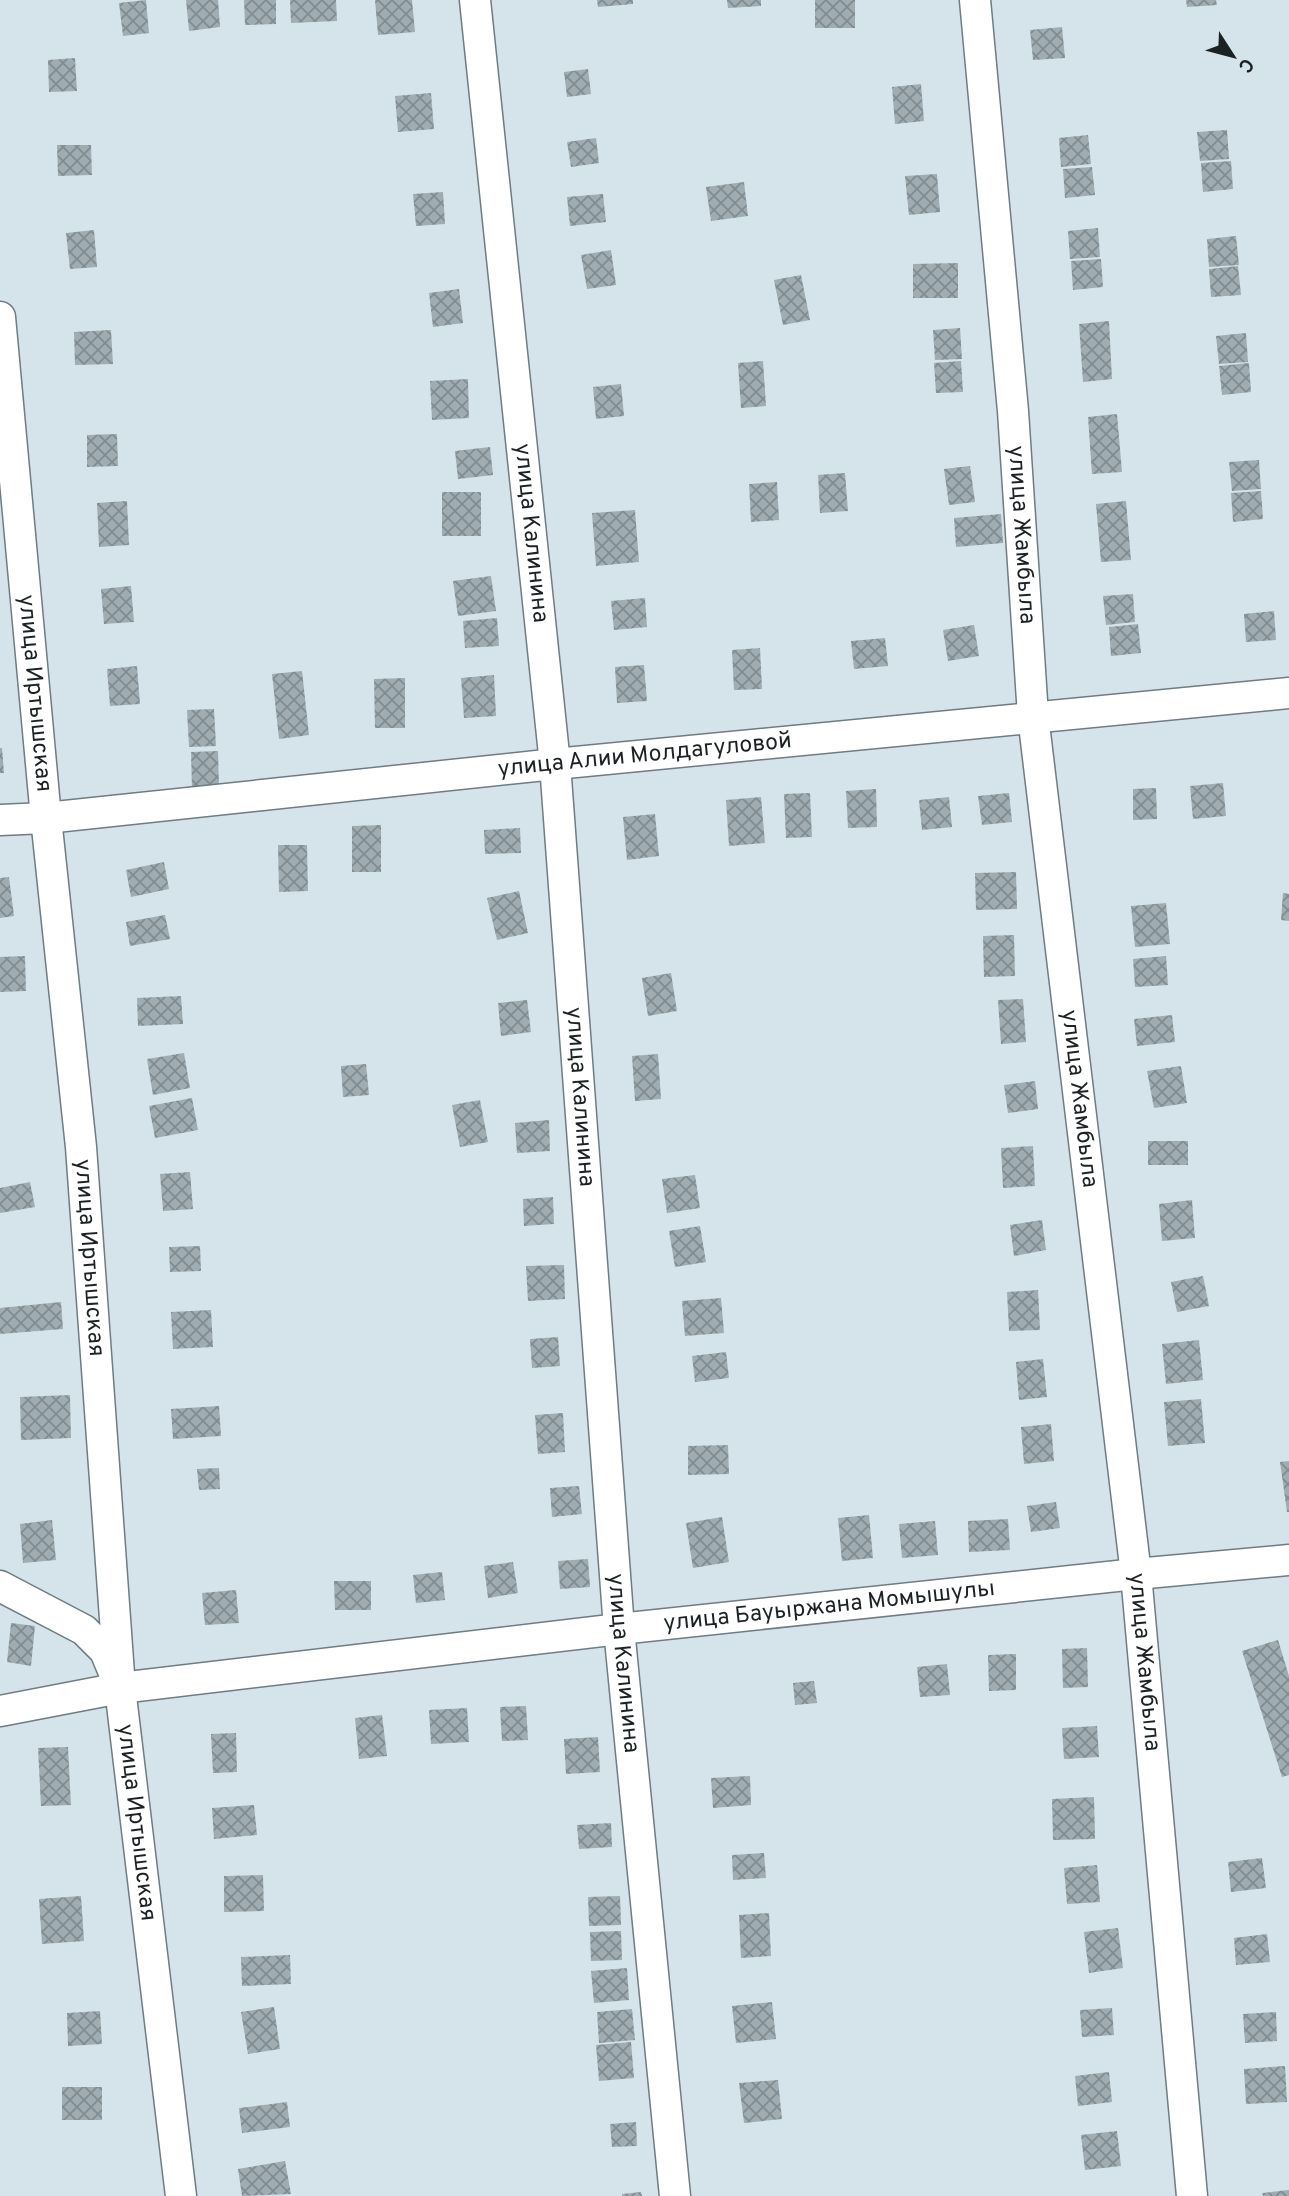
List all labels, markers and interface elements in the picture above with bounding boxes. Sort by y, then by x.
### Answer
north arrow [1198,21,1268,91]
text: С [1232,53,1258,77]
street label: улица Калинина [507,442,555,624]
street label: улица Жамбыла [1001,445,1041,625]
street label: улица Иртышская [11,593,58,793]
street label: улица Алии Молдагуловой [496,727,793,784]
street label: улица Калинина [559,1006,601,1188]
street label: улица Жамбыла [1054,1008,1104,1189]
street label: улица Иртышская [67,1158,111,1358]
street label: улица Калинина [600,1572,646,1754]
street label: улица Жамбыла [1121,1572,1166,1752]
street label: улица Бауыржана Момышулы [662,1575,996,1639]
street label: улица Иртышская [110,1723,162,1923]

